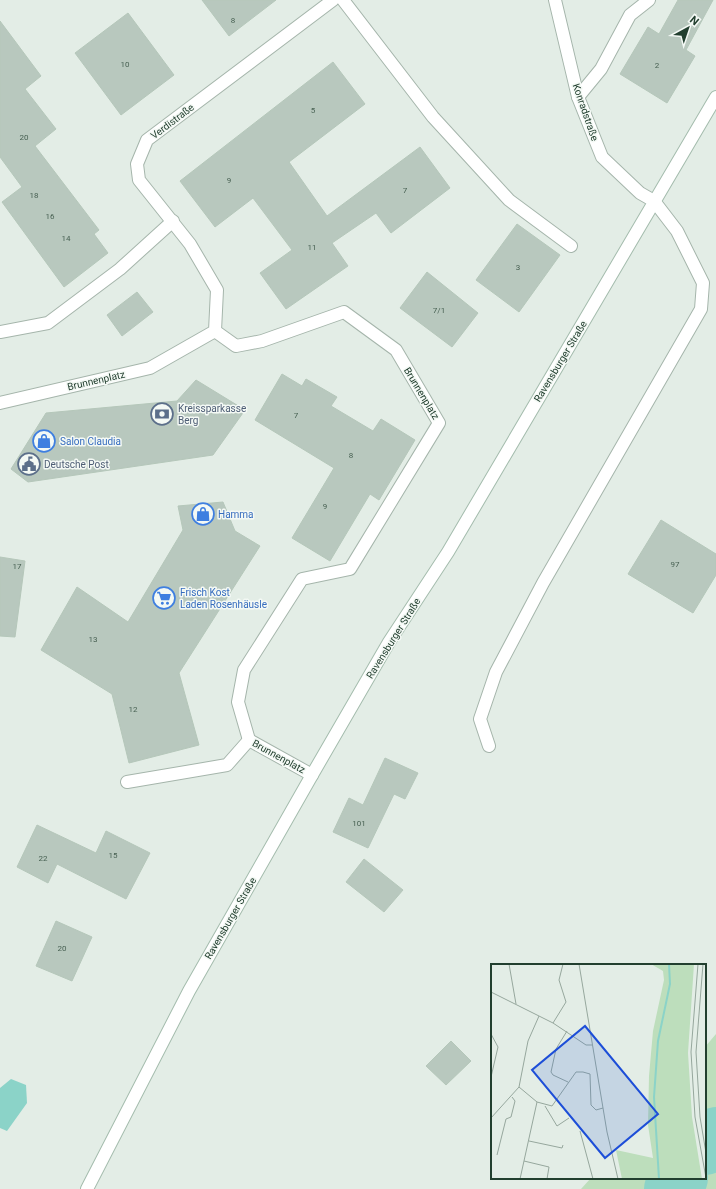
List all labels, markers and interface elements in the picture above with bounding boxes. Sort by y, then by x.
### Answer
north arrow [668,8,708,48]
text: N [687,13,701,28]
house number: 8 [231,16,236,25]
house number: 10 [121,60,130,69]
house number: 2 [655,61,660,70]
street label: Konradstraße [571,82,600,142]
street label: Verdistraße [149,102,196,141]
house number: 5 [311,106,316,115]
house number: 20 [20,133,29,142]
house number: 9 [227,176,231,185]
house number: 7 [403,186,408,195]
house number: 18 [30,191,39,200]
house number: 16 [46,212,55,221]
house number: 14 [62,234,71,243]
house number: 11 [308,243,317,252]
house number: 3 [516,263,520,272]
house number: 7/1 [433,306,445,315]
street label: Ravensburger Straße [532,319,589,404]
street label: Brunnenplatz [402,365,441,421]
street label: Brunnenplatz [66,369,126,392]
bank icon: Kreissparkasse Berg [149,401,175,427]
place label: Kreissparkasse Berg [178,403,246,426]
house number: 7 [294,411,299,420]
shop icon: Salon Claudia [31,428,57,454]
place label: Salon Claudia [60,436,121,447]
public building icon: Deutsche Post [16,451,42,477]
house number: 8 [349,451,354,460]
place label: Deutsche Post [44,459,109,470]
shop icon: Hamma [190,501,216,527]
house number: 9 [323,502,327,511]
place label: Hamma [218,509,254,520]
house number: 97 [671,560,680,569]
house number: 17 [13,562,22,571]
supermarket icon: Frisch Kost Laden Rosenhäusle [151,585,177,611]
place label: Frisch Kost Laden Rosenhäusle [180,587,267,610]
street label: Ravensburger Straße [364,596,423,680]
house number: 13 [89,635,98,644]
house number: 12 [129,705,138,714]
street label: Brunnenplatz [250,737,307,775]
house number: 101 [352,819,366,828]
house number: 15 [109,851,118,860]
house number: 22 [39,854,48,863]
street label: Ravensburger Straße [203,875,258,961]
house number: 20 [58,944,67,953]
inset map [491,964,706,1179]

